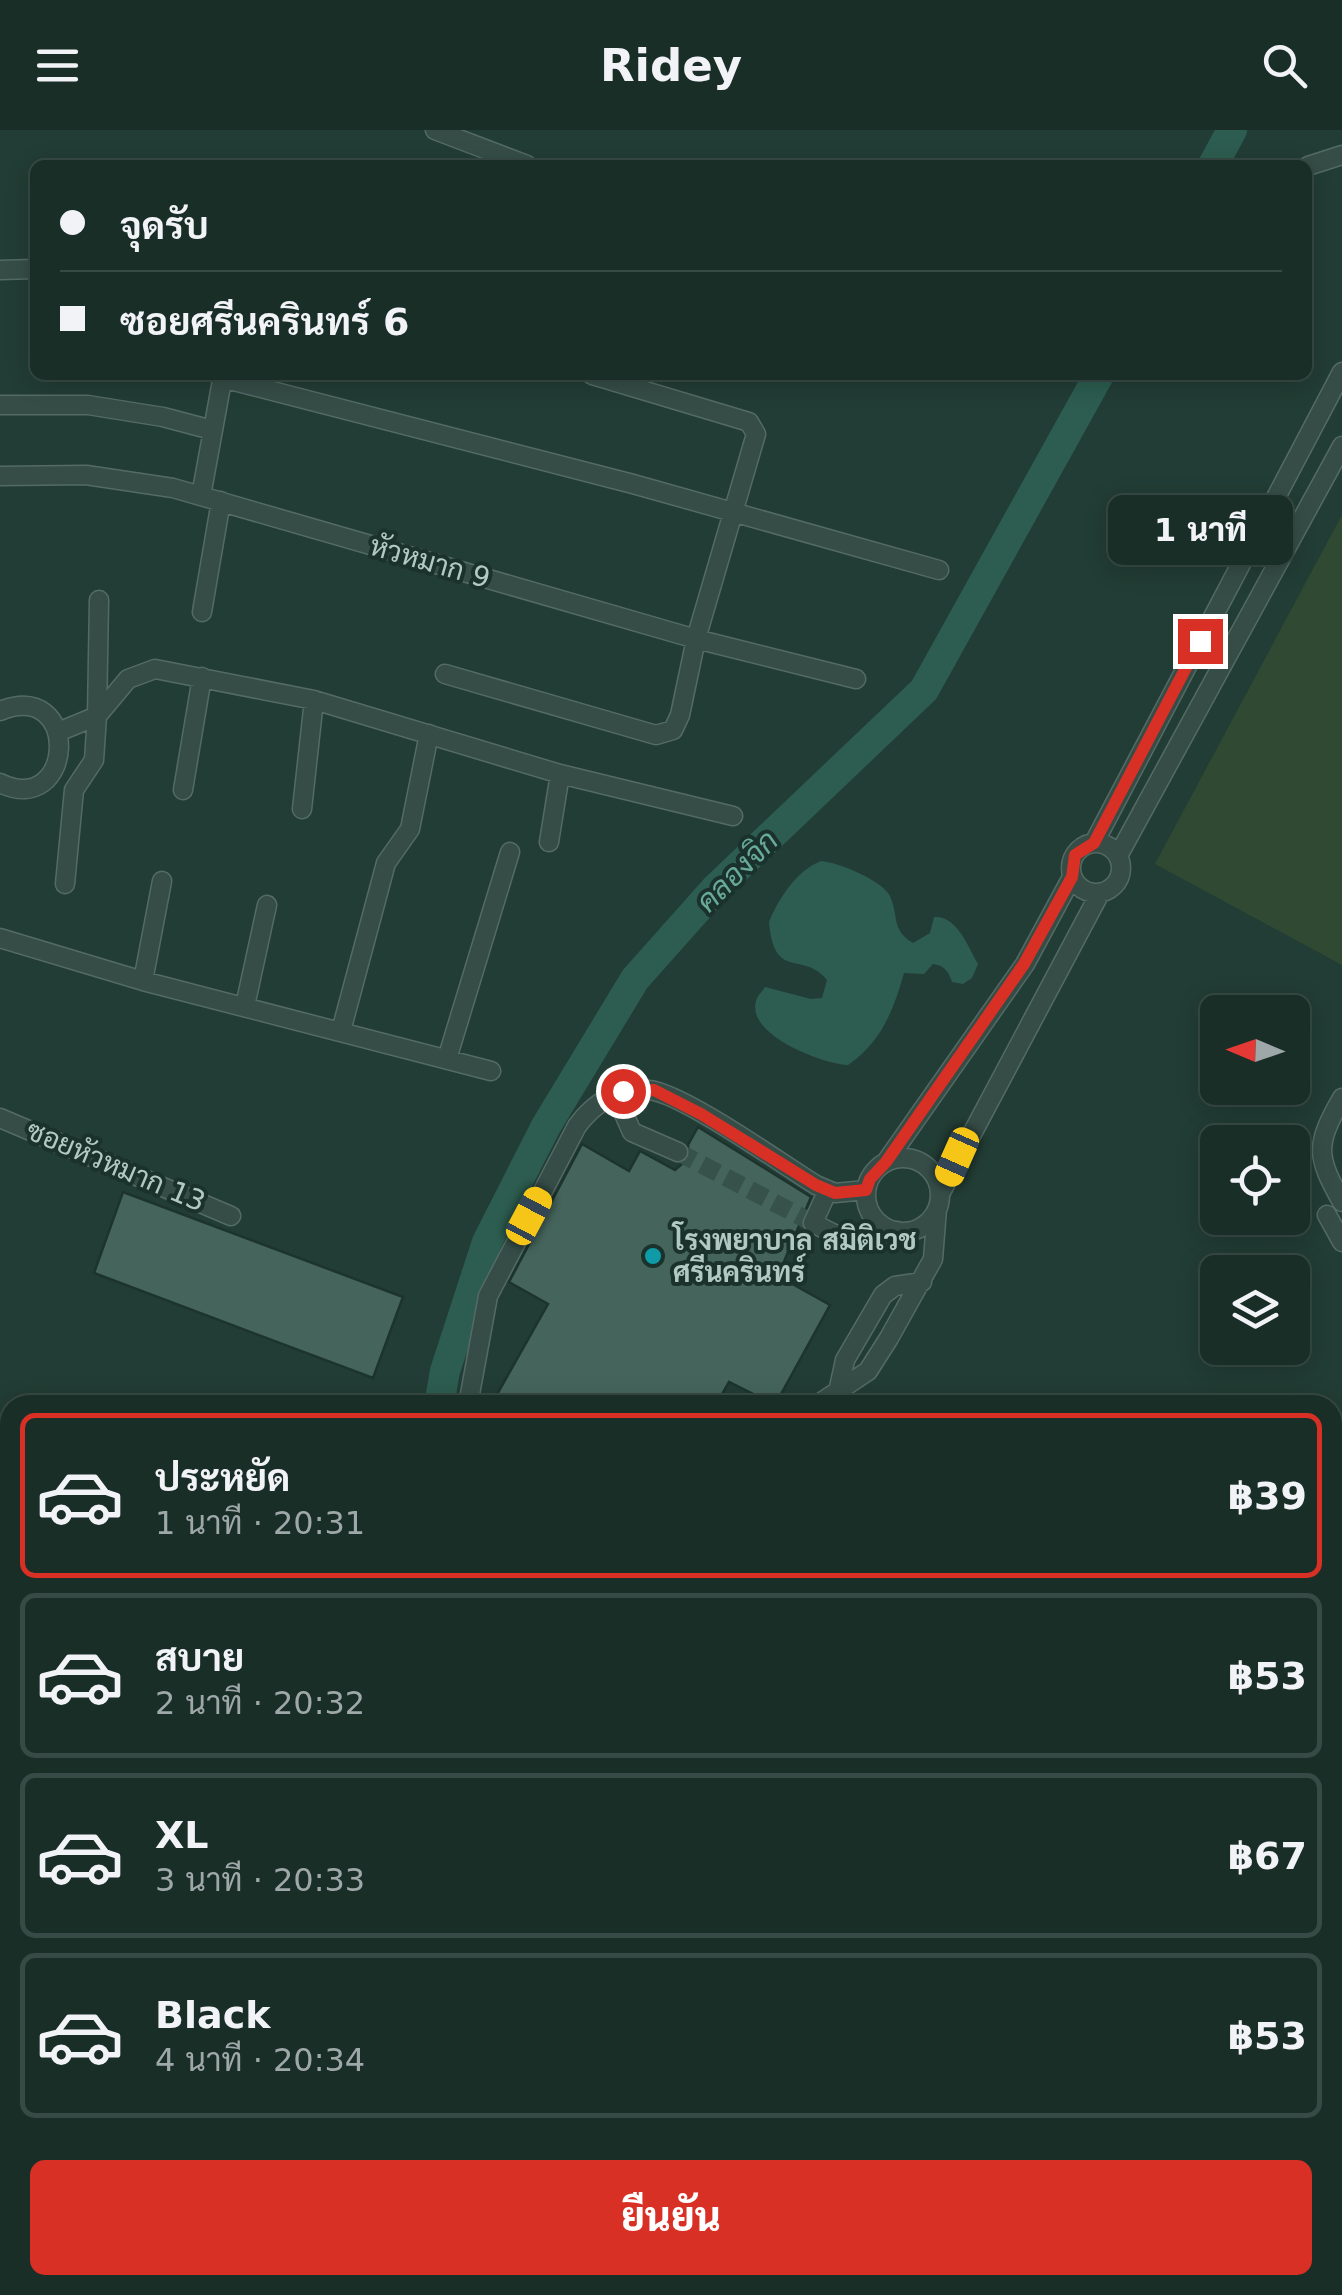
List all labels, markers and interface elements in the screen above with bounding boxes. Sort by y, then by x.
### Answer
icon: menu [30,38,85,93]
icon: search [1257,38,1312,93]
text: Ridey [600,39,742,92]
text: จุดรับ [120,204,209,248]
text: ซอยศรีนครินทร์ 6 [120,300,410,344]
callout: 1 นาที [1108,496,1292,566]
text: 1 นาที [1154,511,1247,549]
street label: หัวหมาก 9 [366,527,494,595]
route end [1178,619,1223,664]
water label: คลองจิก [689,823,785,919]
north arrow [1200,995,1310,1105]
map controls [1200,995,1310,1365]
route start [601,1069,646,1114]
street label: ซอยหัวหมาก 13 [22,1112,211,1219]
car [931,1123,983,1191]
button: locate [1200,1125,1310,1235]
car [502,1182,556,1250]
place label: โรงพยาบาล สมิติเวช ศรีนครินทร์ [671,1221,917,1289]
marker: โรงพยาบาล สมิติเวช ศรีนครินทร์ [642,1245,664,1267]
button: layers [1200,1255,1310,1365]
icon: car [35,1451,125,1541]
text: ประหยัด [155,1456,290,1500]
text: ฿39 [1228,1474,1307,1518]
text: 1 นาที · 20:31 [155,1504,365,1542]
icon: car [35,1631,125,1721]
text: สบาย [155,1636,244,1680]
text: ฿53 [1228,1654,1307,1698]
text: 2 นาที · 20:32 [155,1684,365,1722]
icon: car [35,1811,125,1901]
text: XL [155,1813,209,1857]
text: ฿67 [1228,1834,1307,1878]
text: 3 นาที · 20:33 [155,1861,365,1899]
icon: car [35,1991,125,2081]
text: Black [155,1993,270,2037]
text: ฿53 [1228,2014,1307,2058]
text: 4 นาที · 20:34 [155,2041,365,2079]
button: ยืนยัน [30,2160,1312,2275]

